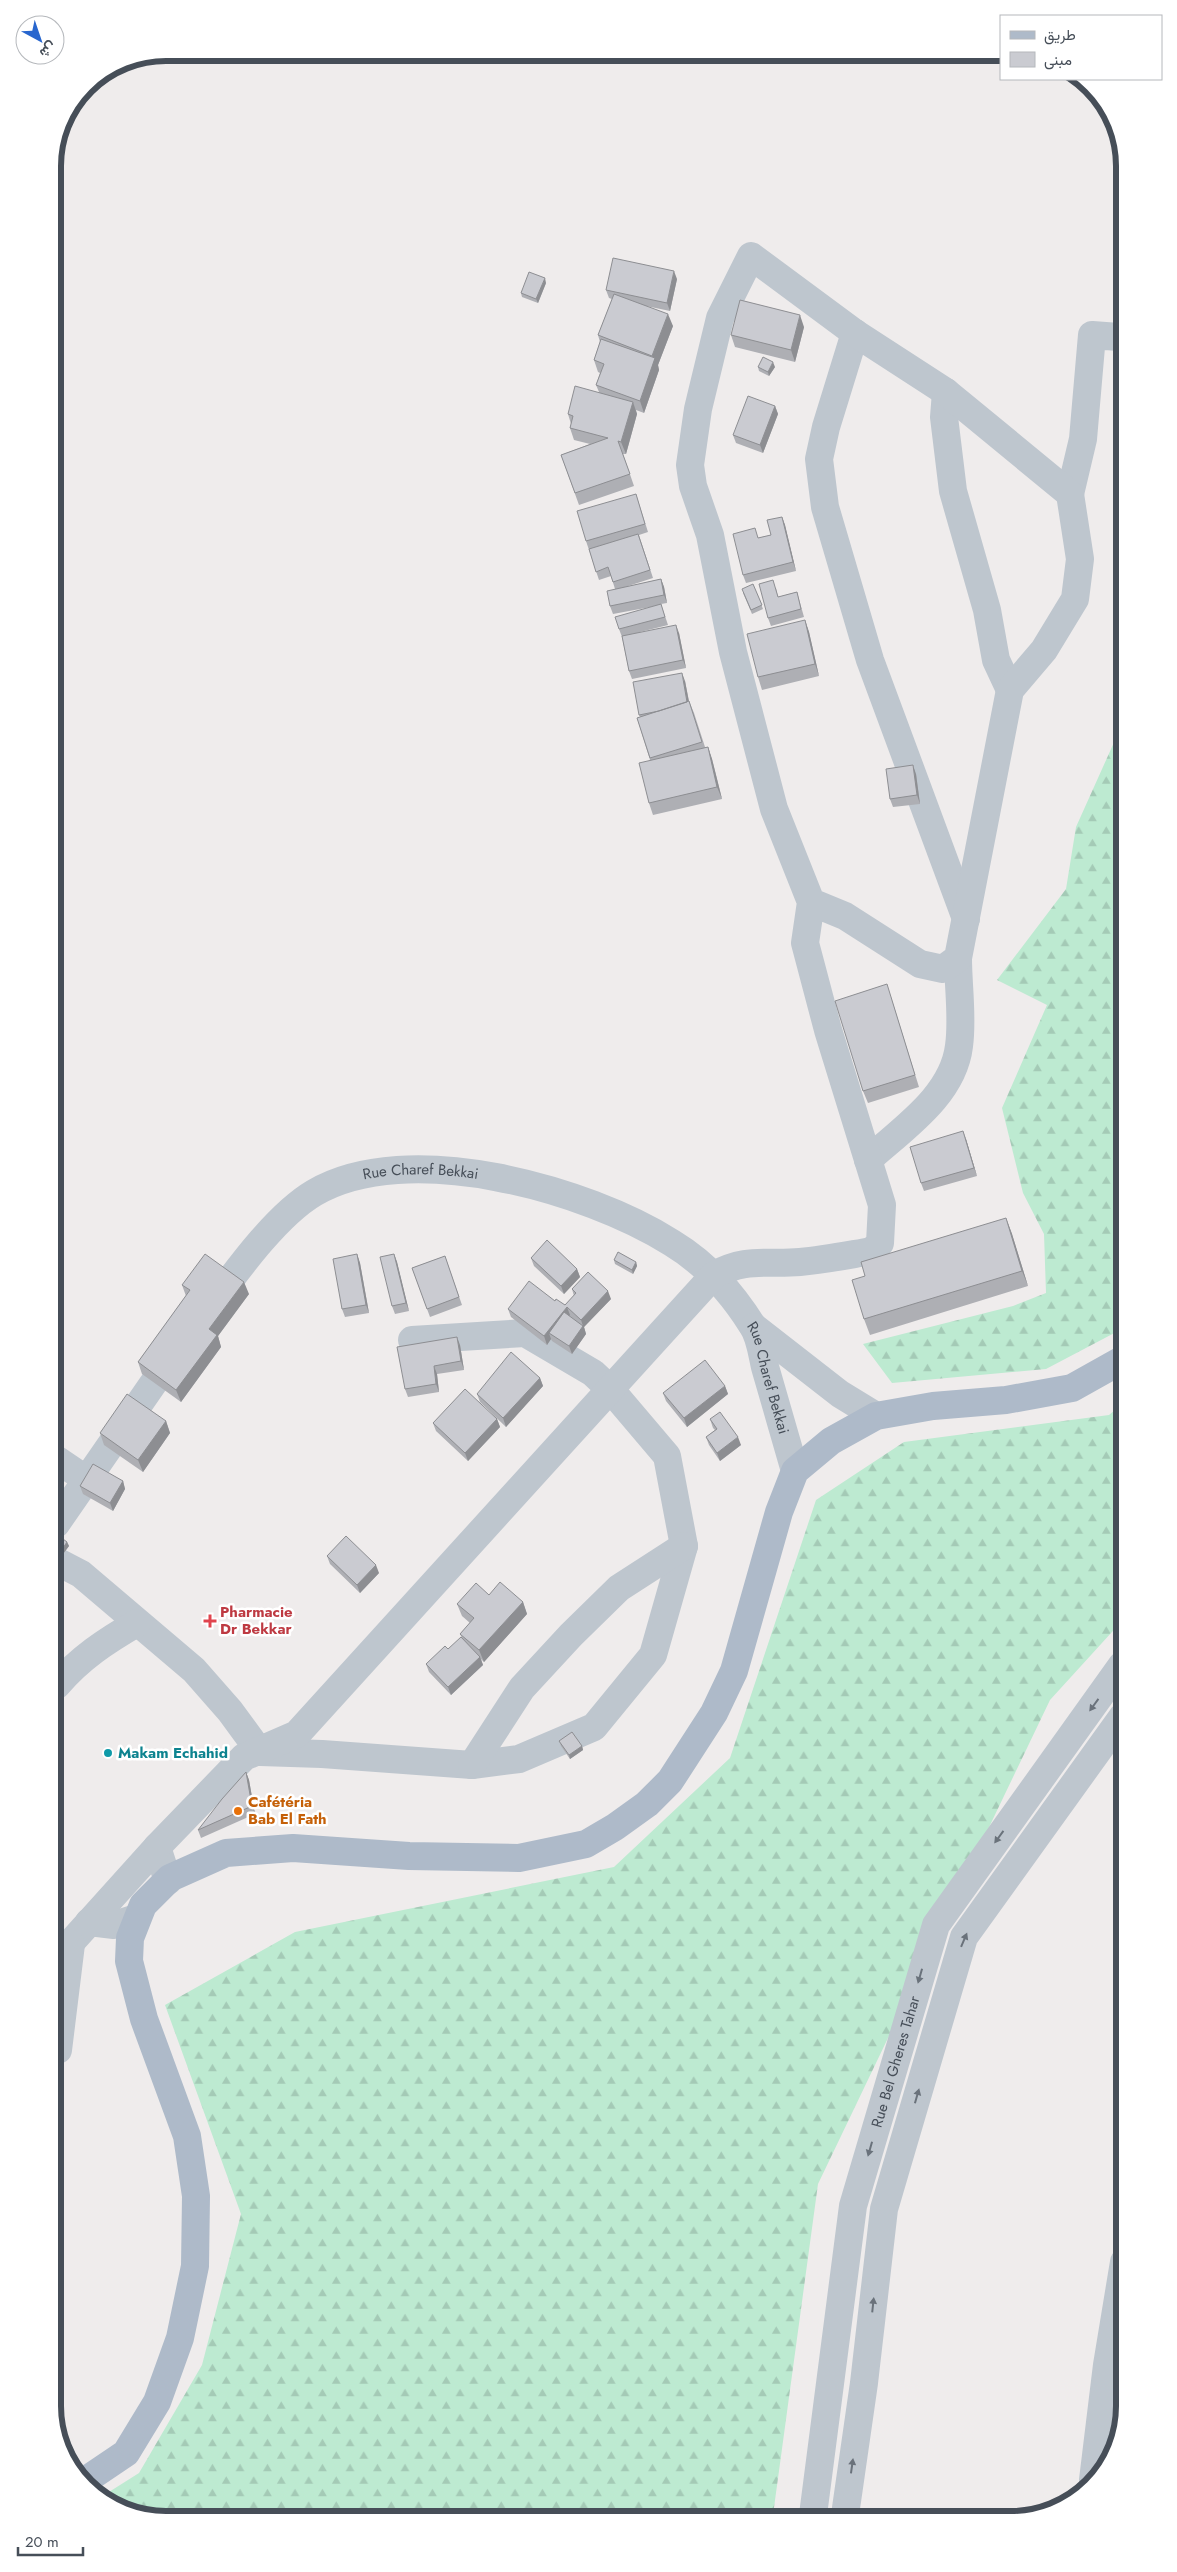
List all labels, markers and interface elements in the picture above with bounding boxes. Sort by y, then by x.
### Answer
north arrow [15,15,65,65]
legend [1000,15,1162,80]
text: طريق [1044,24,1076,46]
text: ش [35,37,61,63]
text: مبنى [1044,49,1072,71]
street label: Rue Charef Bekkai [361,1158,480,1185]
street label: Rue Charef Bekkai [742,1317,795,1437]
place label: Pharmacie Dr Bekkar [220,1601,293,1640]
marker: Pharmacie Dr Bekkar [204,1615,216,1627]
one-way arrow [1089,1698,1099,1712]
place label: Makam Echahid [118,1742,228,1764]
marker: Makam Echahid [102,1747,114,1759]
place label: Cafétéria Bab El Fath [248,1791,327,1830]
marker: Cafétéria Bab El Fath [232,1805,244,1817]
one-way arrow [994,1830,1004,1844]
one-way arrow [960,1932,968,1947]
one-way arrow [916,1969,924,1984]
street label: Rue Bel Gheres Tahar [866,1993,926,2130]
one-way arrow [914,2088,922,2103]
one-way arrow [865,2142,873,2157]
one-way arrow [869,2297,877,2313]
one-way arrow [848,2458,856,2474]
scale bar [18,2524,82,2556]
text: 20 m [25,2531,59,2553]

